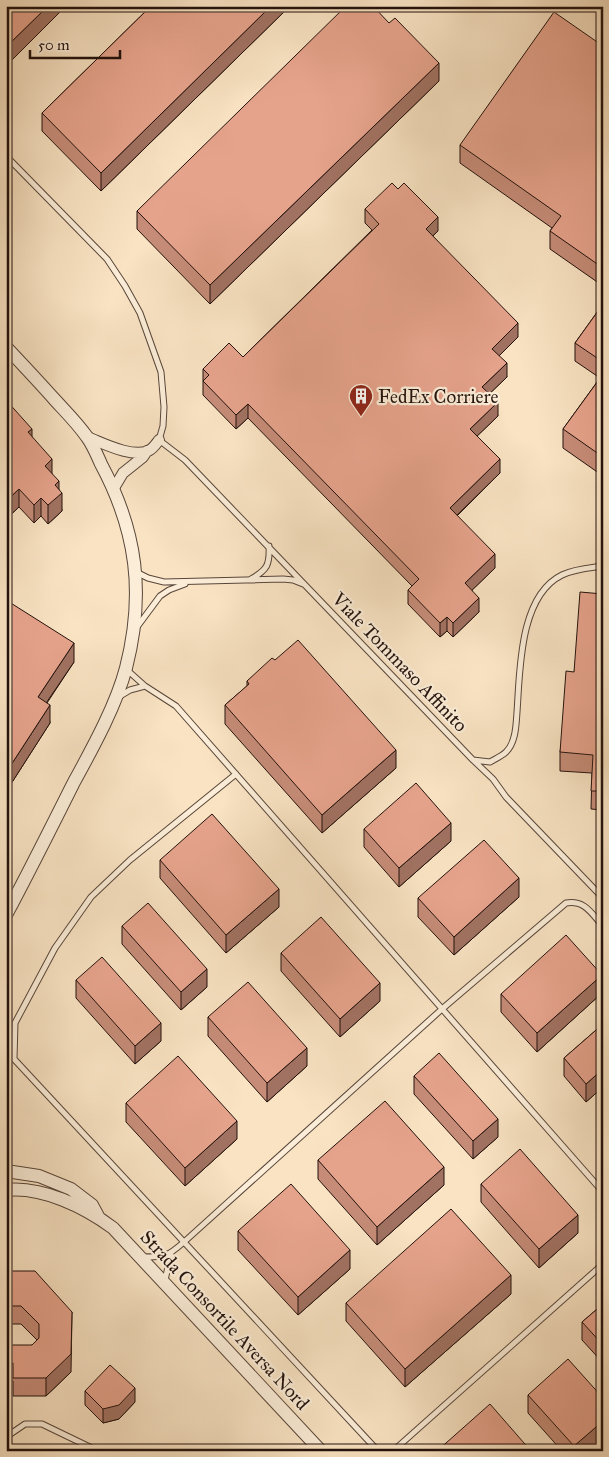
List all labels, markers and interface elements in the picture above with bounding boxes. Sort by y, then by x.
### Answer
scale bar [30,28,120,60]
text: 50 m [38,36,70,54]
building icon: FedEx Corriere [348,383,374,417]
place label: FedEx Corriere [378,385,498,408]
street label: Viale Tommaso Affinito [327,587,473,737]
street label: Strada Consortile Aversa Nord [136,1225,315,1415]

